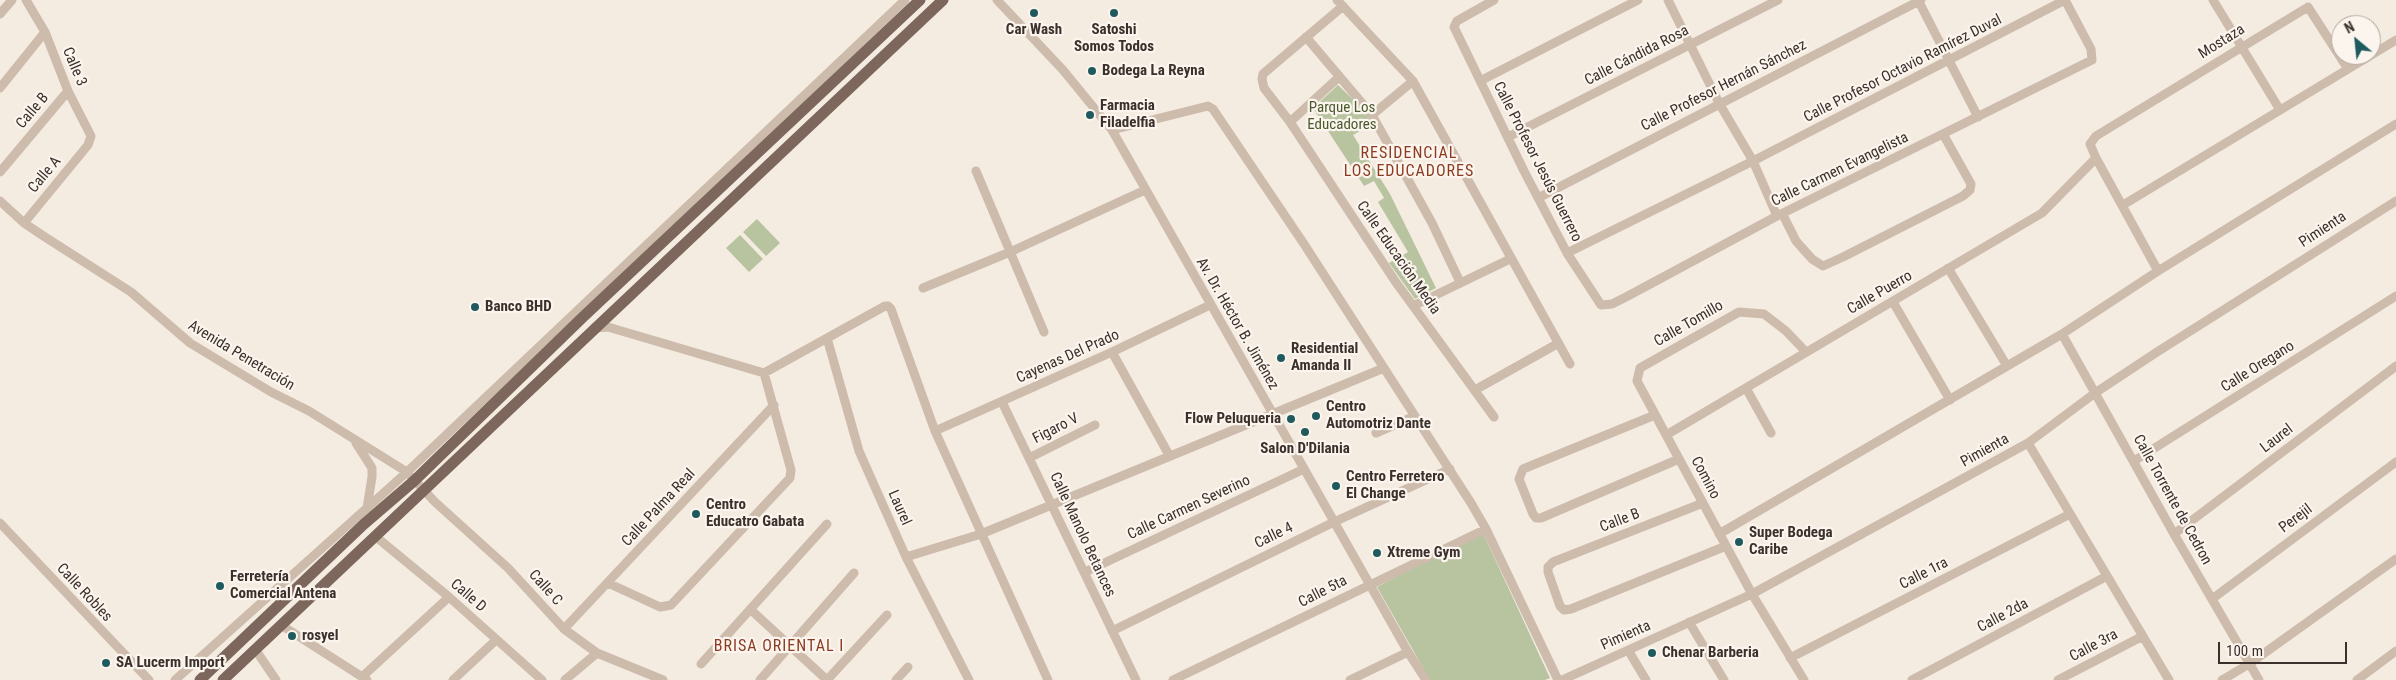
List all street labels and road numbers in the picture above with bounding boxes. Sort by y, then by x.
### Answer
street label: Calle Profesor Octavio Ramírez Duval [1801,11,2005,127]
street label: Mostaza [2196,21,2248,63]
street label: Calle Cándida Rosa [1582,22,1692,90]
street label: Calle Profesor Hernán Sánchez [1638,36,1810,136]
street label: Calle 3 [58,45,90,89]
street label: Calle Profesor Jesús Guerrero [1489,79,1585,245]
street label: Calle B [13,89,53,133]
street label: Calle Carmen Evangelista [1769,129,1911,211]
street label: Calle A [25,153,65,197]
street label: Calle Educación Media [1352,198,1444,318]
street label: Pimienta [2296,208,2350,252]
street label: Av. Dr. Héctor B. Jiménez [1192,255,1282,393]
street label: Calle Puerro [1844,267,1916,319]
street label: Calle Tomillo [1651,297,1727,351]
street label: Avenida Penetración [184,317,298,395]
street label: Cayenas Del Prado [1014,326,1122,388]
street label: Calle Oregano [2218,337,2298,397]
street label: Figaro V [1030,410,1082,448]
street label: Laurel [2257,421,2297,457]
street label: Pimienta [1958,430,2012,472]
street label: Calle Torrente de Cedron [2129,432,2215,568]
street label: Comino [1686,454,1724,502]
street label: Calle Palma Real [619,465,699,551]
street label: Calle Manolo Betances [1045,470,1119,600]
street label: Calle Carmen Severino [1125,472,1253,544]
street label: Laurel [883,488,915,528]
street label: Perejil [2276,501,2316,537]
street label: Calle B [1598,505,1642,537]
street label: Calle 4 [1252,519,1296,553]
street label: Calle 1ra [1897,554,1951,594]
street label: Calle Robles [52,560,116,626]
street label: Calle C [524,567,566,609]
street label: Calle 5ta [1296,572,1350,612]
street label: Calle D [446,576,490,616]
street label: Calle 2da [1974,595,2032,637]
street label: Pimienta [1598,617,1654,655]
street label: Calle 3ra [2067,626,2121,666]

